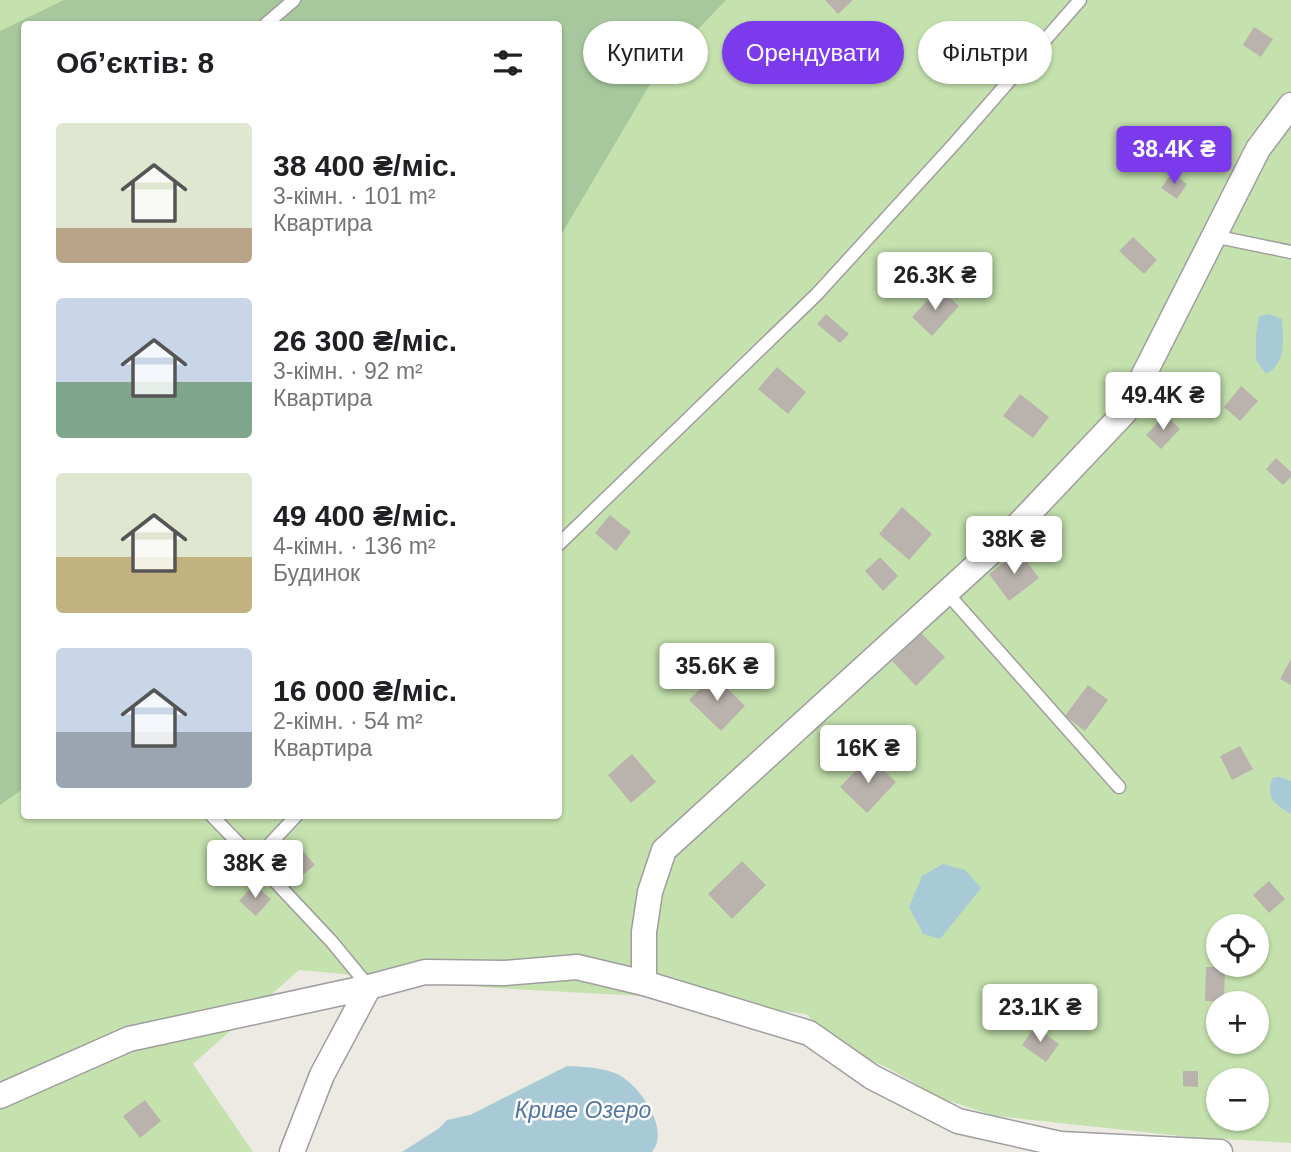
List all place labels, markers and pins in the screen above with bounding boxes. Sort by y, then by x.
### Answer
pin: 38.4K ₴ [1109,127,1239,186]
pin: 26.3K ₴ [870,252,1000,312]
pin: 49.4K ₴ [1098,372,1228,432]
pin: 38K ₴ [965,516,1063,576]
pin: 35.6K ₴ [652,644,782,703]
pin: 16K ₴ [819,726,917,785]
pin: 38K ₴ [206,841,304,900]
pin: 23.1K ₴ [975,984,1105,1044]

